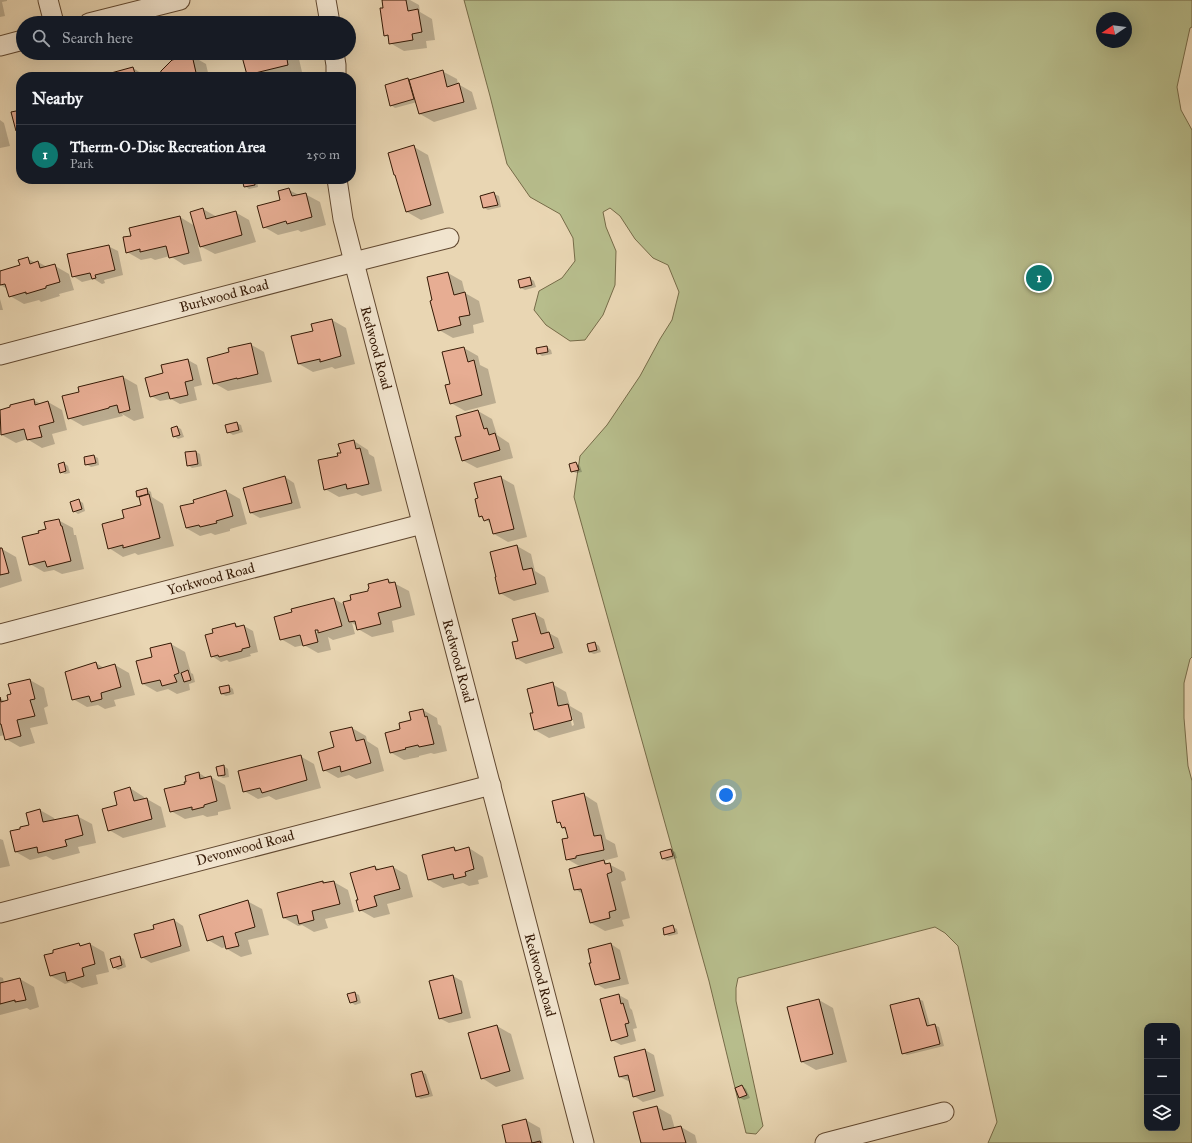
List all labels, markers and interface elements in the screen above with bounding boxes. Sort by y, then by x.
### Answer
north arrow [1096,12,1132,48]
search box [16,16,356,60]
icon: search [30,27,52,49]
text: Search here [62,29,133,47]
text: Nearby [32,88,83,109]
text: Therm-O-Disc Recreation Area [70,138,266,156]
text: 1 [42,147,48,163]
text: 250 m [306,147,340,163]
text: Park [70,156,94,172]
pin: 1 [1026,263,1052,293]
street label: Burkwood Road [178,276,270,316]
street label: Redwood Road [357,304,395,392]
street label: Yorkwood Road [165,559,257,599]
street label: Redwood Road [439,617,477,705]
your location [716,785,736,805]
street label: Devonwood Road [194,827,296,869]
street label: Redwood Road [521,931,559,1019]
map controls [1144,1023,1180,1131]
button: + [1144,1023,1180,1059]
button: − [1144,1059,1180,1095]
button: layers [1144,1095,1180,1131]

